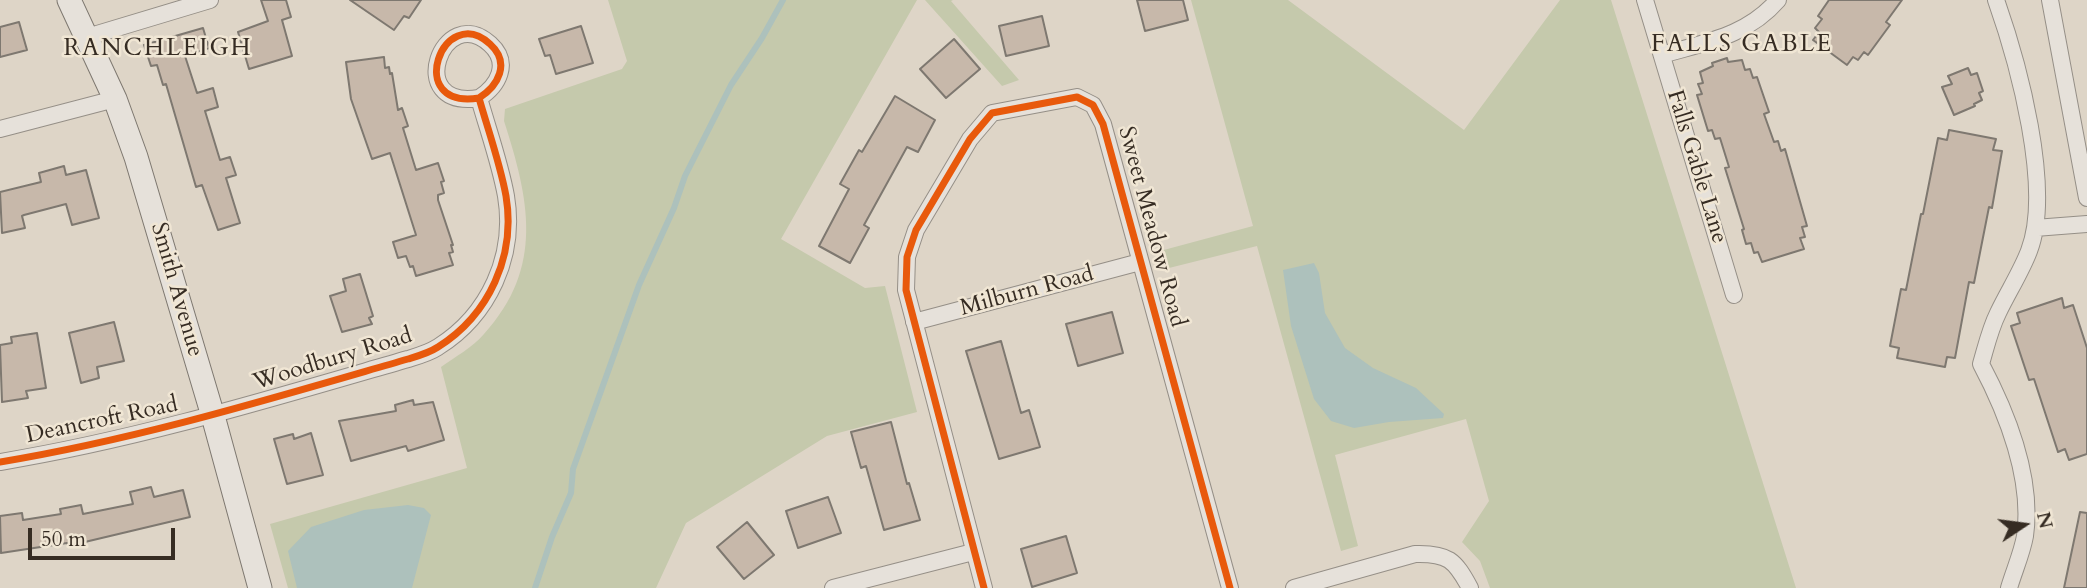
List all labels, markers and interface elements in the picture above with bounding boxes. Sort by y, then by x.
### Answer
district label: FALLS GABLE [1652,31,1832,59]
district label: RANCHLEIGH [65,35,251,63]
street label: Falls Gable Lane [1660,87,1732,247]
street label: Sweet Meadow Road [1111,124,1191,330]
street label: Smith Avenue [144,220,208,360]
street label: Milburn Road [957,261,1097,323]
street label: Woodbury Road [250,323,416,397]
street label: Deancroft Road [24,391,180,451]
north arrow [1989,490,2059,560]
text: N [2030,509,2059,531]
scale bar [32,514,178,558]
text: 50 m [41,525,86,554]

